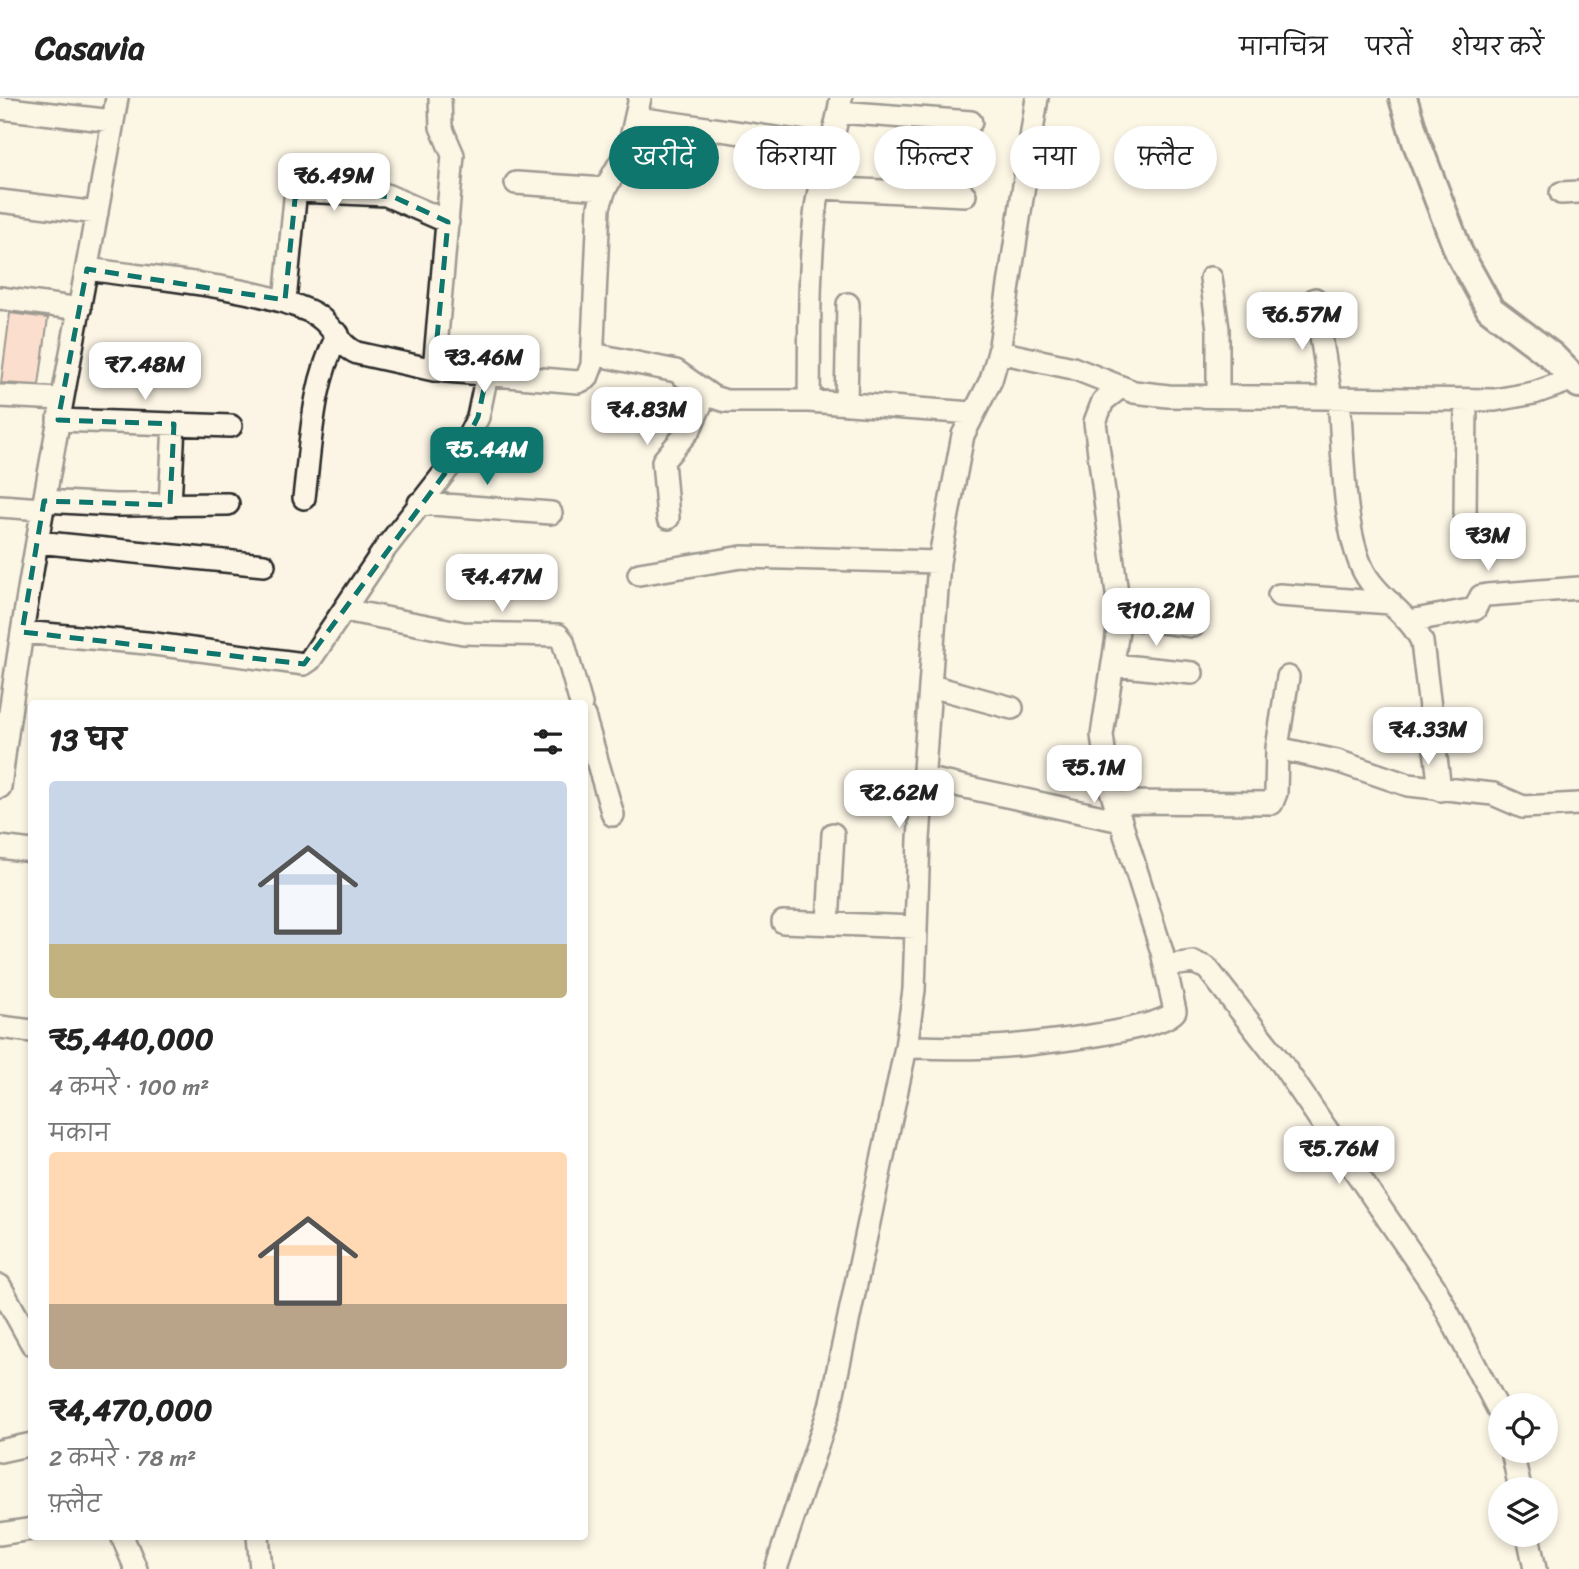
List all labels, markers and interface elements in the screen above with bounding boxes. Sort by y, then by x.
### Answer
text: Casavia [35,19,145,77]
text: मानचित्र [1239,26,1327,68]
text: परतें [1365,26,1413,68]
text: शेयर करें [1451,26,1544,68]
chip: खरीदें [609,126,719,189]
chip: किराया [733,126,860,189]
chip: फ़िल्टर [874,126,996,189]
chip: नया [1010,126,1100,189]
chip: फ़्लैट [1114,126,1217,189]
pin: ₹6.49M [277,153,391,213]
text: ₹6.49M [294,155,374,196]
pin: ₹6.57M [1245,292,1359,352]
text: ₹6.57M [1263,294,1341,335]
pin: ₹3.46M [427,336,541,395]
text: ₹3.46M [445,337,523,378]
pin: ₹7.48M [88,342,202,402]
text: ₹7.48M [105,344,185,385]
pin: ₹4.83M [590,388,704,447]
text: ₹4.83M [607,389,687,430]
pin: ₹5.44M [430,428,544,487]
text: ₹5.44M [446,429,528,470]
pin: ₹3M [1454,514,1522,573]
text: ₹3M [1466,515,1510,556]
pin: ₹4.47M [445,554,559,614]
text: ₹4.47M [462,556,542,597]
pin: ₹10.2M [1099,588,1213,648]
text: ₹10.2M [1118,590,1194,631]
pin: ₹4.33M [1371,708,1485,767]
text: ₹4.33M [1389,709,1467,750]
text: 13 घर [49,713,126,767]
icon: filters [529,723,567,761]
pin: ₹5.1M [1045,746,1143,805]
text: ₹5.1M [1063,747,1125,788]
pin: ₹2.62M [842,770,956,830]
text: ₹2.62M [860,772,938,813]
icon: home [245,827,371,953]
text: ₹5,440,000 [49,1012,214,1066]
text: 4 कमरे · 100 m² [49,1067,209,1108]
text: मकान [49,1113,110,1154]
pin: ₹5.76M [1282,1126,1396,1186]
text: ₹5.76M [1300,1128,1378,1169]
icon: home [245,1198,371,1324]
text: ₹4,470,000 [49,1383,212,1437]
map controls [1488,1393,1558,1547]
button: locate [1488,1393,1558,1463]
text: 2 कमरे · 78 m² [49,1438,196,1479]
button: layers [1488,1477,1558,1547]
text: फ़्लैट [49,1484,101,1525]

